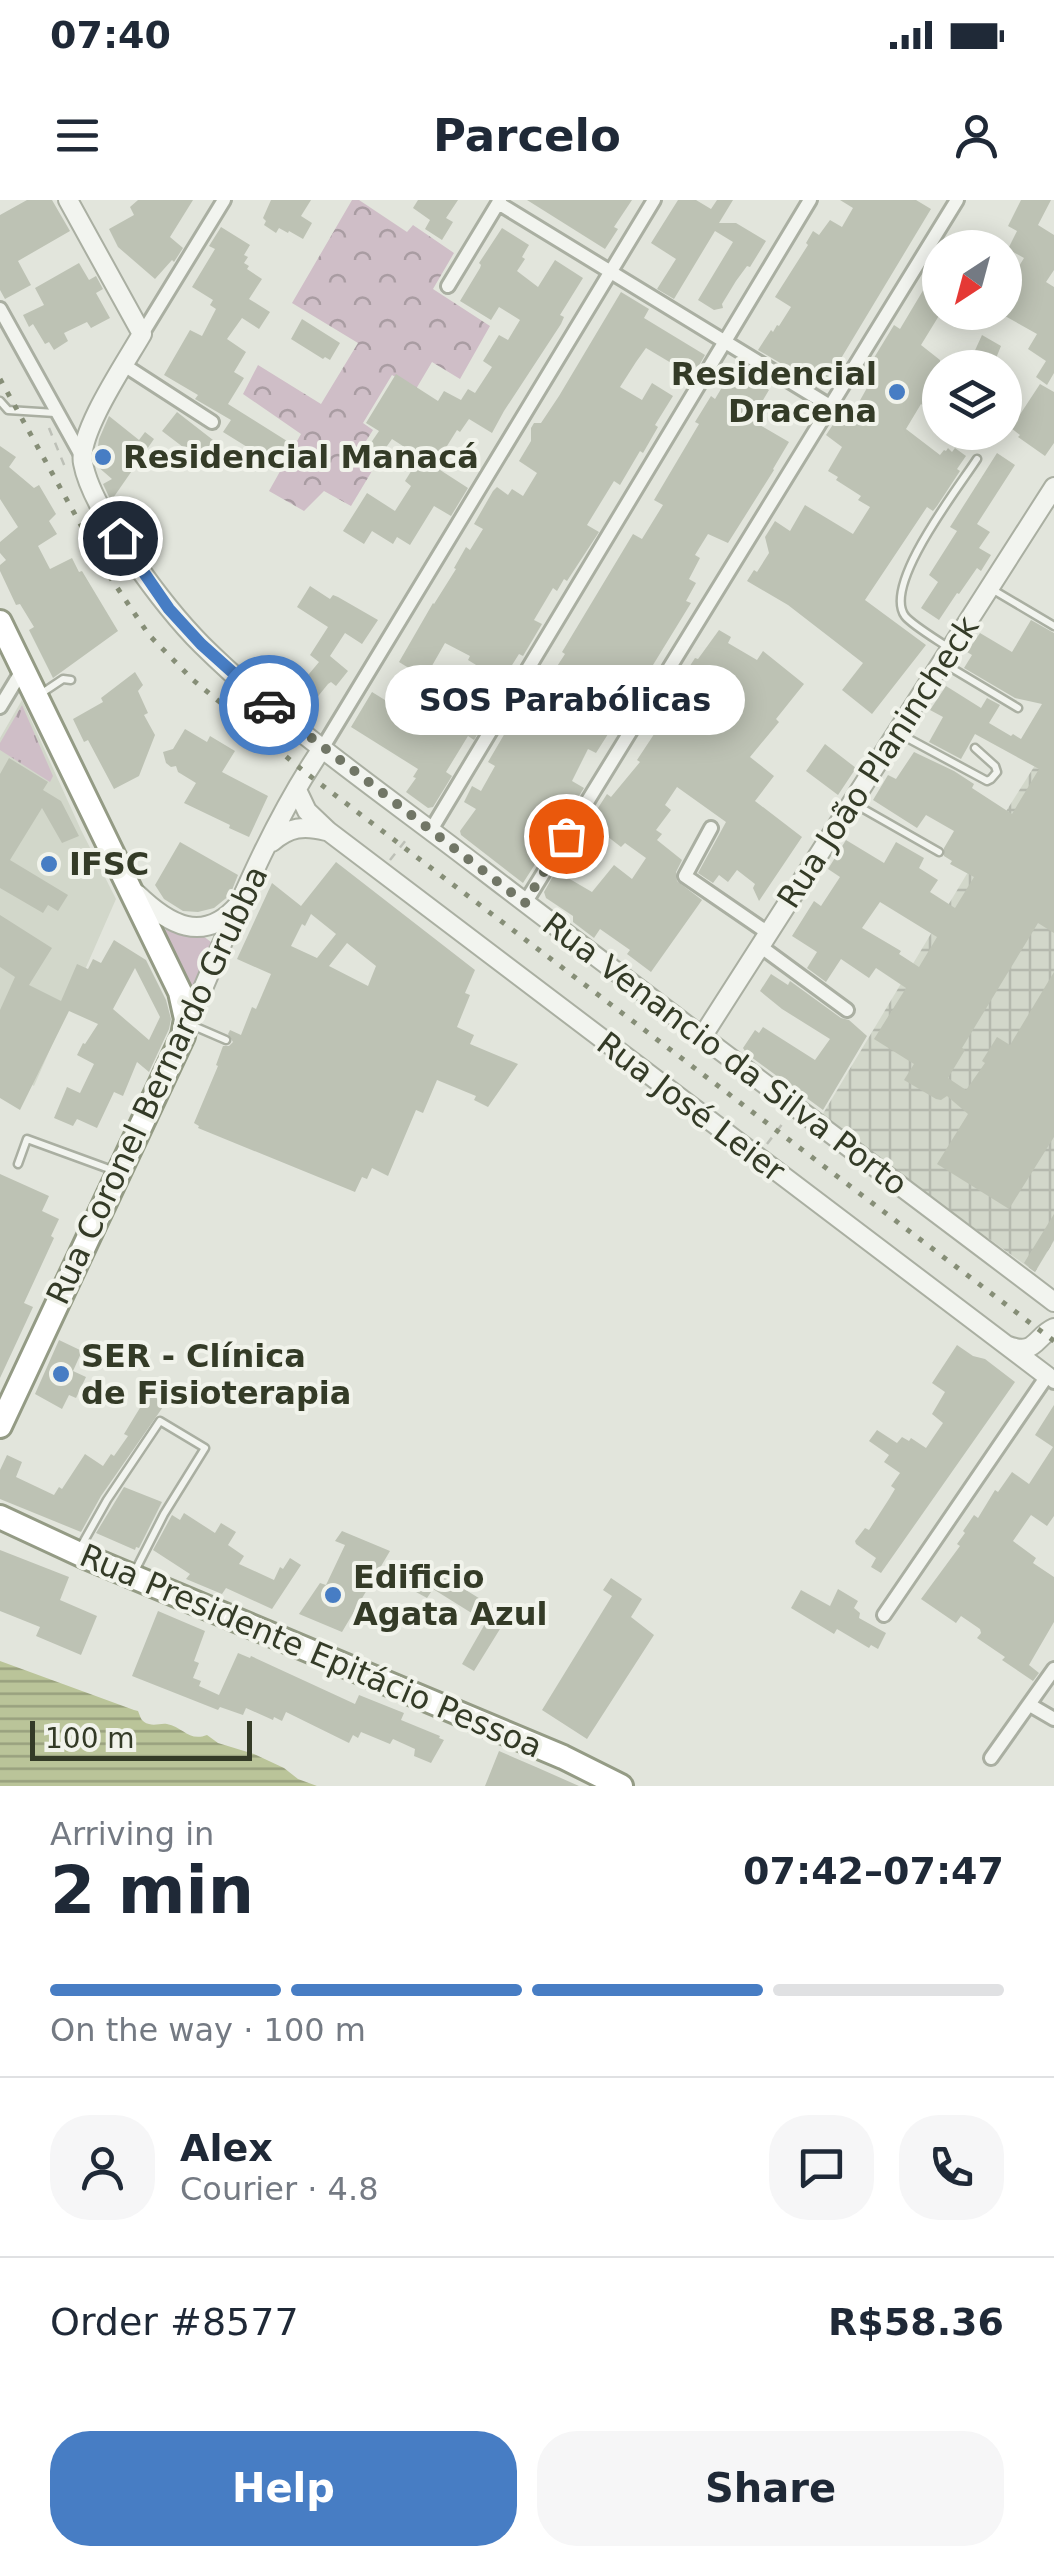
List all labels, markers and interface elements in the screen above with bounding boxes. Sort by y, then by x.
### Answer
text: 07:40 [50,13,171,57]
icon: menu [50,108,105,163]
icon: person [949,108,1004,163]
text: Parcelo [433,109,621,162]
north arrow [922,230,1022,330]
map controls [922,230,1022,450]
button: layers [922,350,1022,450]
place label: Residencial Dracena [671,355,877,430]
marker: Residencial Dracena [886,381,908,403]
place label: Residencial Manacá [123,438,479,476]
marker: Residencial Manacá [92,446,114,468]
pin [78,496,163,581]
icon: home [93,511,148,566]
street label: Rua João Planincheck [769,609,987,915]
courier [219,655,319,755]
callout: SOS Parabólicas [386,666,746,736]
icon: car [242,678,297,733]
text: SOS Parabólicas [419,681,711,719]
pin [524,794,609,879]
icon: bag [539,809,594,864]
place label: IFSC [69,845,149,883]
marker: IFSC [38,853,60,875]
street label: Rua Coronel Bernardo Grubba [39,860,275,1310]
street label: Rua Venancio da Silva Porto [535,905,915,1203]
street label: Rua José Leier [590,1024,793,1190]
place label: SER - Clínica de Fisioterapia [81,1337,351,1412]
marker: SER - Clínica de Fisioterapia [50,1363,72,1385]
street label: Rua Presidente Epitácio Pessoa [74,1536,548,1766]
place label: Edificio Agata Azul [353,1558,547,1633]
marker: Edificio Agata Azul [322,1584,344,1606]
scale bar [30,1716,252,1761]
text: 100 m [45,1722,135,1755]
text: Arriving in [50,1815,214,1853]
text: 07:42–07:47 [743,1849,1004,1893]
text: 2 min [50,1853,254,1928]
text: On the way · 100 m [50,2011,366,2049]
button: person [50,2115,155,2220]
button: chat [769,2115,874,2220]
button: phone [899,2115,1004,2220]
text: Alex [180,2126,273,2170]
text: Courier · 4.8 [180,2170,379,2208]
text: Order #8577 [50,2300,299,2344]
text: R$58.36 [828,2300,1004,2344]
button: Help [50,2431,517,2546]
button: Share [537,2431,1004,2546]

